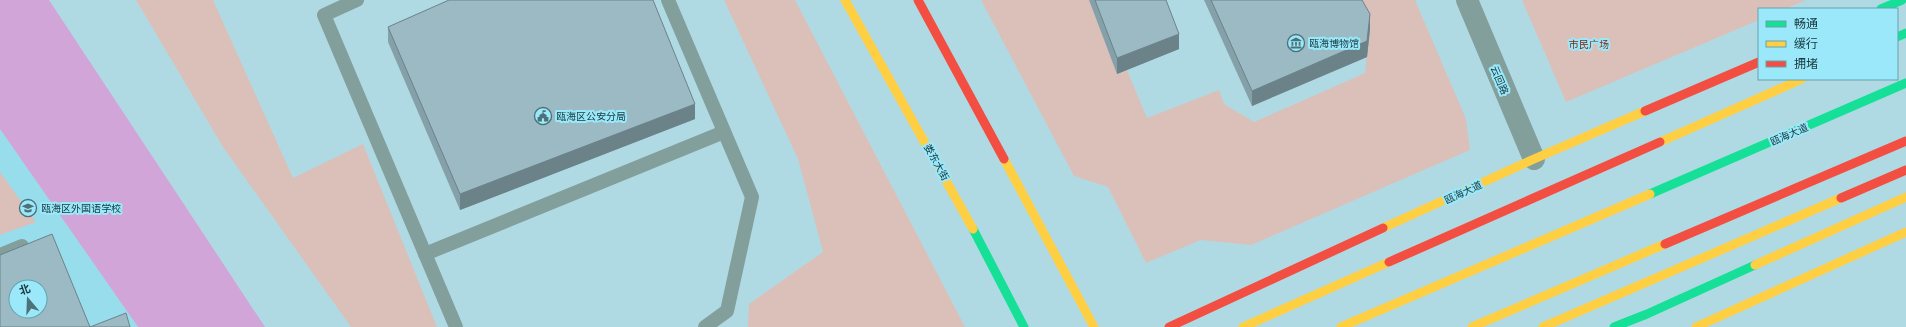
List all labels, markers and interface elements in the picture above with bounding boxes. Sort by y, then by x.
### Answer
legend [1758,8,1898,80]
text: 畅通 [1794,17,1818,31]
museum icon: 瓯海博物馆 [1286,33,1306,53]
place label: 瓯海博物馆 [1309,37,1359,50]
text: 缓行 [1794,37,1818,51]
park label: 市民广场 [1569,38,1609,51]
text: 拥堵 [1794,57,1818,71]
street label: 云回路 [1488,64,1511,97]
public building icon: 瓯海区公安分局 [533,106,553,126]
place label: 瓯海区公安分局 [556,110,626,123]
street label: 瓯海大道 [1768,121,1810,148]
street label: 娄东大街 [921,142,952,183]
street label: 瓯海大道 [1442,178,1484,207]
school or university icon: 瓯海区外国语学校 [18,198,38,218]
place label: 瓯海区外国语学校 [41,202,121,215]
north arrow [8,279,48,319]
text: 北 [18,282,32,298]

